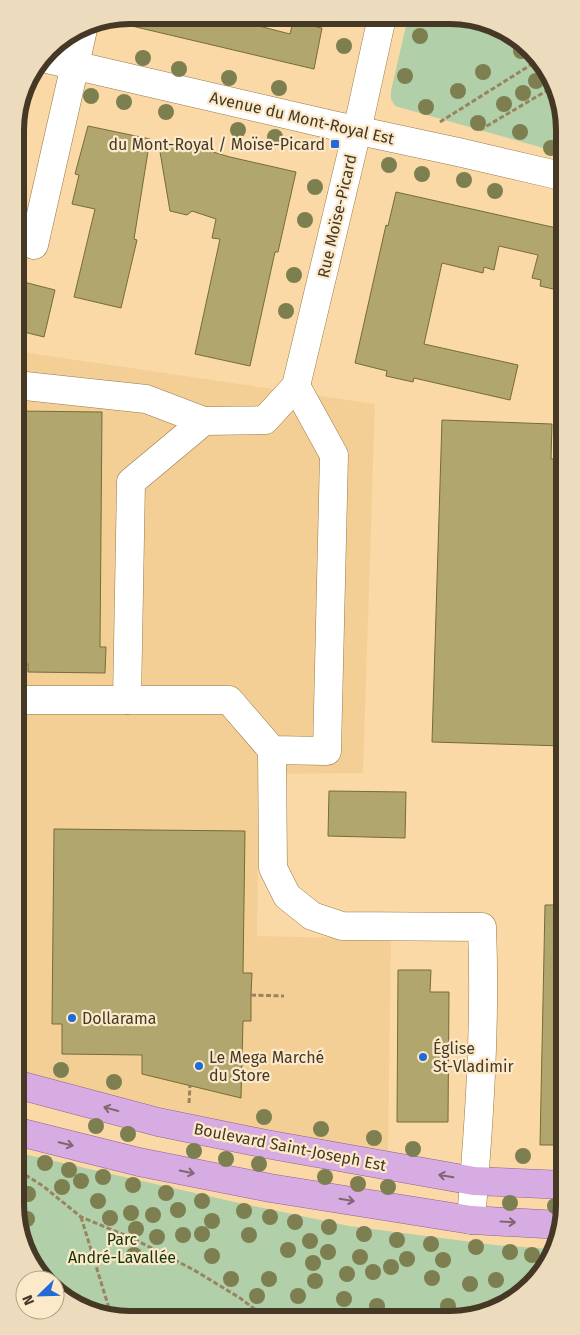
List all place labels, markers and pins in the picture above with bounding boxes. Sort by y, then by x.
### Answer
place label: du Mont-Royal / Moïse-Picard [109,135,325,154]
marker: du Mont-Royal / Moïse-Picard [329,138,341,150]
place label: Dollarama [82,1009,156,1028]
marker: Dollarama [66,1012,78,1024]
place label: Église St-Vladimir [433,1038,514,1076]
place label: Le Mega Marché du Store [209,1048,324,1085]
marker: Église St-Vladimir [417,1051,429,1063]
marker: Le Mega Marché du Store [193,1060,205,1072]

